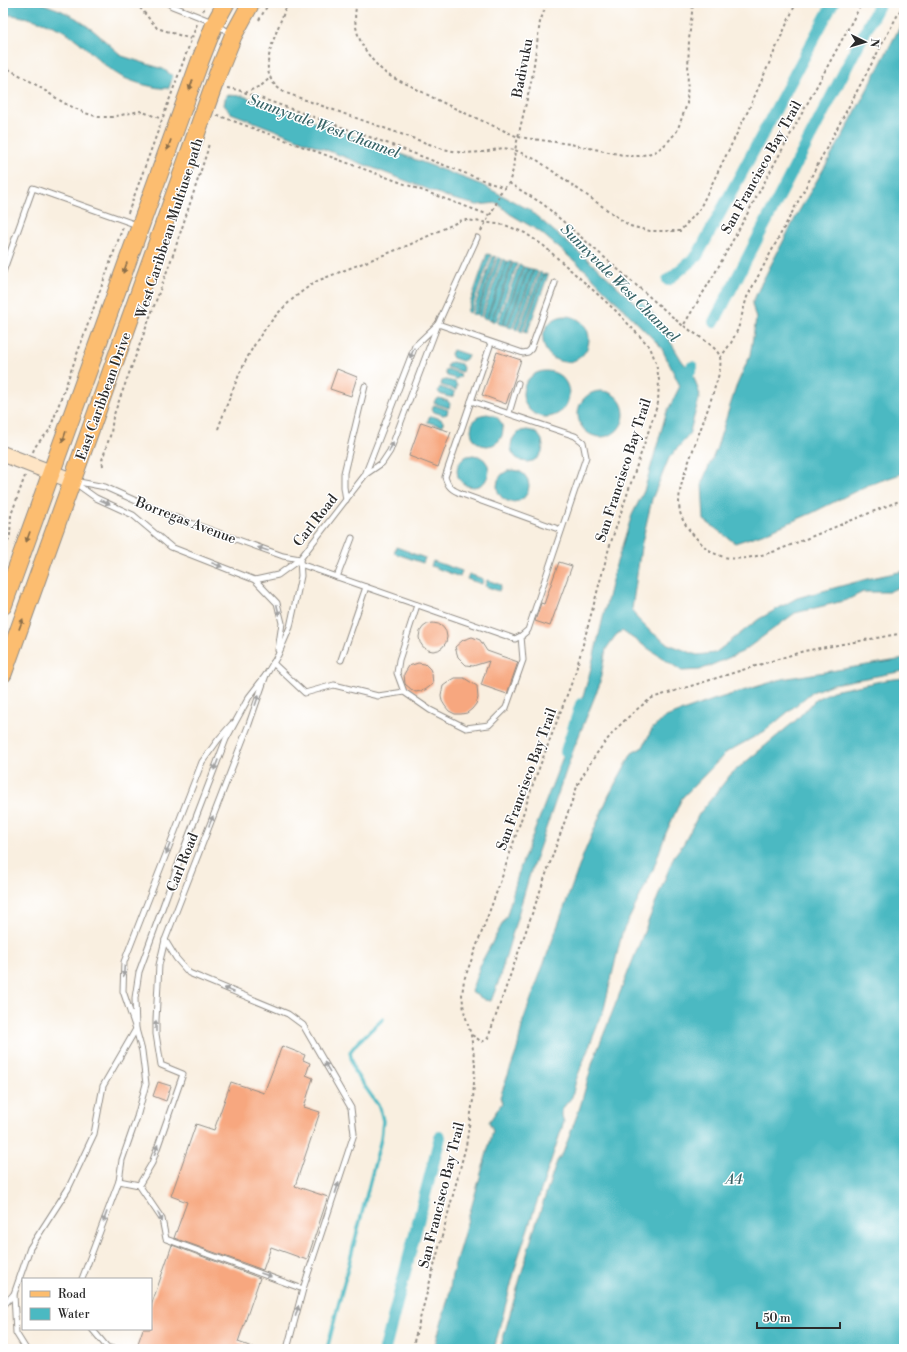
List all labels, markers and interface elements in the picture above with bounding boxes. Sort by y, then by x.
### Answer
north arrow [845,22,885,62]
street label: Badivuku [508,37,538,100]
text: N [867,38,881,48]
one-way arrow [188,79,194,91]
water label: Sunnyvale West Channel [245,90,403,163]
street label: San Francisco Bay Trail [718,97,806,237]
street label: West Caribbean Multiuse path [132,135,208,322]
one-way arrow [166,140,172,152]
water label: Sunnyvale West Channel [556,220,683,347]
one-way arrow [122,262,128,274]
street label: East Caribbean Drive [72,330,136,463]
one-way arrow [409,347,415,358]
street label: San Francisco Bay Trail [592,396,656,544]
one-way arrow [61,432,67,444]
one-way arrow [388,441,394,452]
street label: Carl Road [290,491,342,551]
street label: Borregas Avenue [132,493,239,548]
one-way arrow [100,500,112,506]
one-way arrow [25,531,31,543]
one-way arrow [256,545,268,551]
one-way arrow [212,562,223,568]
one-way arrow [276,604,282,616]
one-way arrow [18,618,24,630]
one-way arrow [255,694,261,706]
street label: San Francisco Bay Trail [493,706,561,853]
one-way arrow [213,760,219,772]
one-way arrow [208,816,214,827]
street label: Carl Road [163,830,203,895]
one-way arrow [165,843,171,855]
one-way arrow [120,965,127,977]
one-way arrow [223,987,235,993]
one-way arrow [153,1019,159,1032]
one-way arrow [323,1061,330,1073]
street label: San Francisco Bay Trail [415,1120,469,1270]
one-way arrow [154,1144,160,1156]
water label: A4 [723,1170,743,1189]
one-way arrow [334,1181,340,1193]
one-way arrow [157,1211,163,1223]
one-way arrow [102,1212,108,1224]
one-way arrow [261,1273,273,1279]
legend [22,1278,152,1330]
text: Road [58,1287,86,1302]
scale bar [757,1304,840,1330]
one-way arrow [294,1305,300,1317]
text: Water [57,1307,90,1322]
text: 50 m [763,1311,791,1326]

